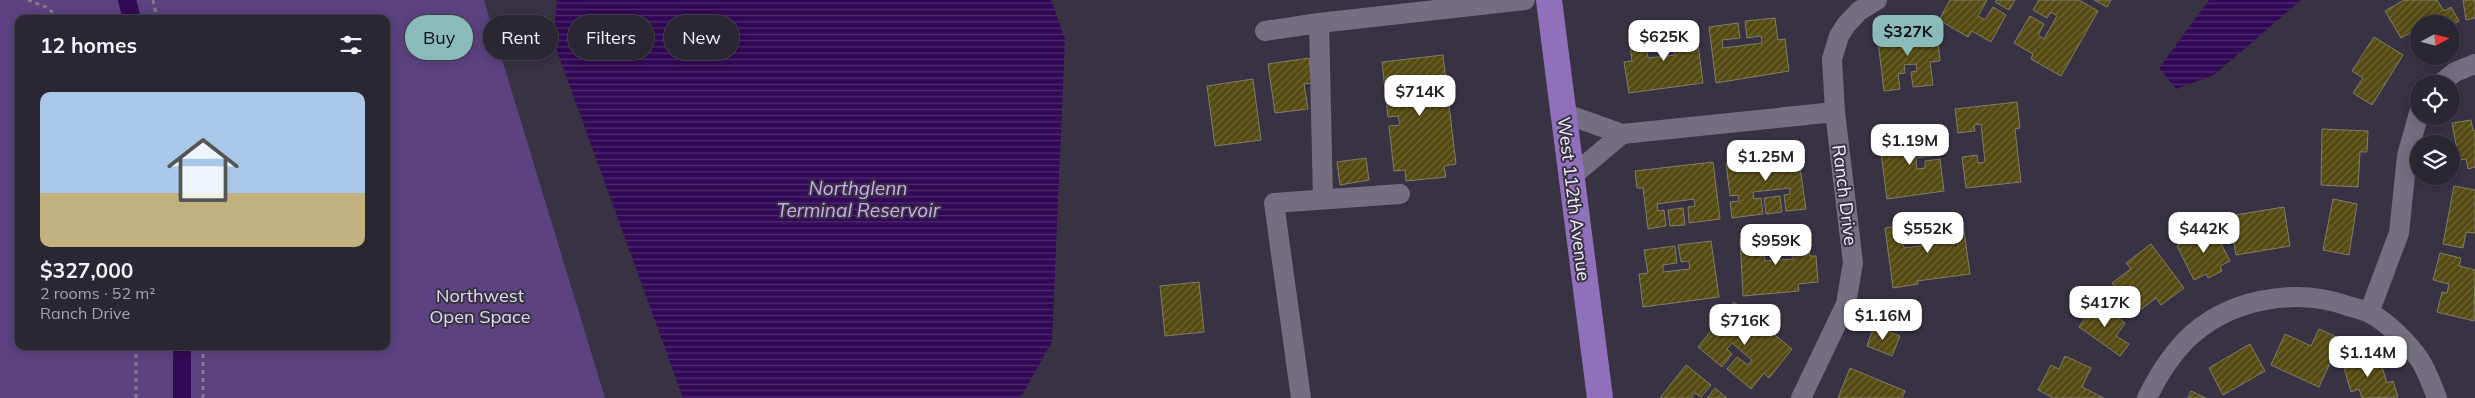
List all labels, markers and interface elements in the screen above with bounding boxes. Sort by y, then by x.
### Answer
chip: Buy [405,15,473,60]
chip: Rent [483,15,558,60]
chip: Filters [568,15,654,60]
chip: New [664,15,739,60]
pin: $327K [1873,15,1943,57]
north arrow [2410,15,2460,65]
map controls [2410,15,2460,185]
pin: $625K [1629,20,1699,62]
text: $327K [1883,21,1933,41]
text: $625K [1639,26,1689,46]
icon: filters [337,31,365,59]
text: 12 homes [40,32,137,58]
pin: $714K [1385,74,1455,117]
button: locate [2410,75,2460,125]
text: $714K [1395,81,1445,101]
street label: West 112th Avenue [1553,116,1595,282]
pin: $1.19M [1869,124,1951,166]
icon: home [158,125,248,215]
text: $1.19M [1882,130,1938,150]
button: layers [2410,135,2460,185]
pin: $1.25M [1725,140,1807,182]
street label: Ranch Drive [1827,143,1863,247]
text: $1.25M [1738,146,1794,166]
water label: Northglenn Terminal Reservoir [776,176,941,222]
pin: $552K [1893,212,1963,254]
pin: $442K [2169,212,2239,254]
text: $552K [1903,218,1953,238]
text: $442K [2179,218,2229,238]
pin: $959K [1741,224,1811,266]
text: $959K [1751,230,1801,250]
text: $327,000 [40,257,133,283]
text: 2 rooms · 52 m² [40,283,155,303]
park label: Northwest Open Space [429,284,531,328]
pin: $417K [2070,286,2140,328]
text: $417K [2080,292,2130,312]
pin: $1.16M [1842,298,1924,341]
text: Ranch Drive [40,303,130,323]
pin: $716K [1710,304,1780,346]
text: $1.16M [1855,305,1911,325]
text: $716K [1720,310,1770,330]
pin: $1.14M [2327,336,2409,378]
text: $1.14M [2340,342,2396,362]

